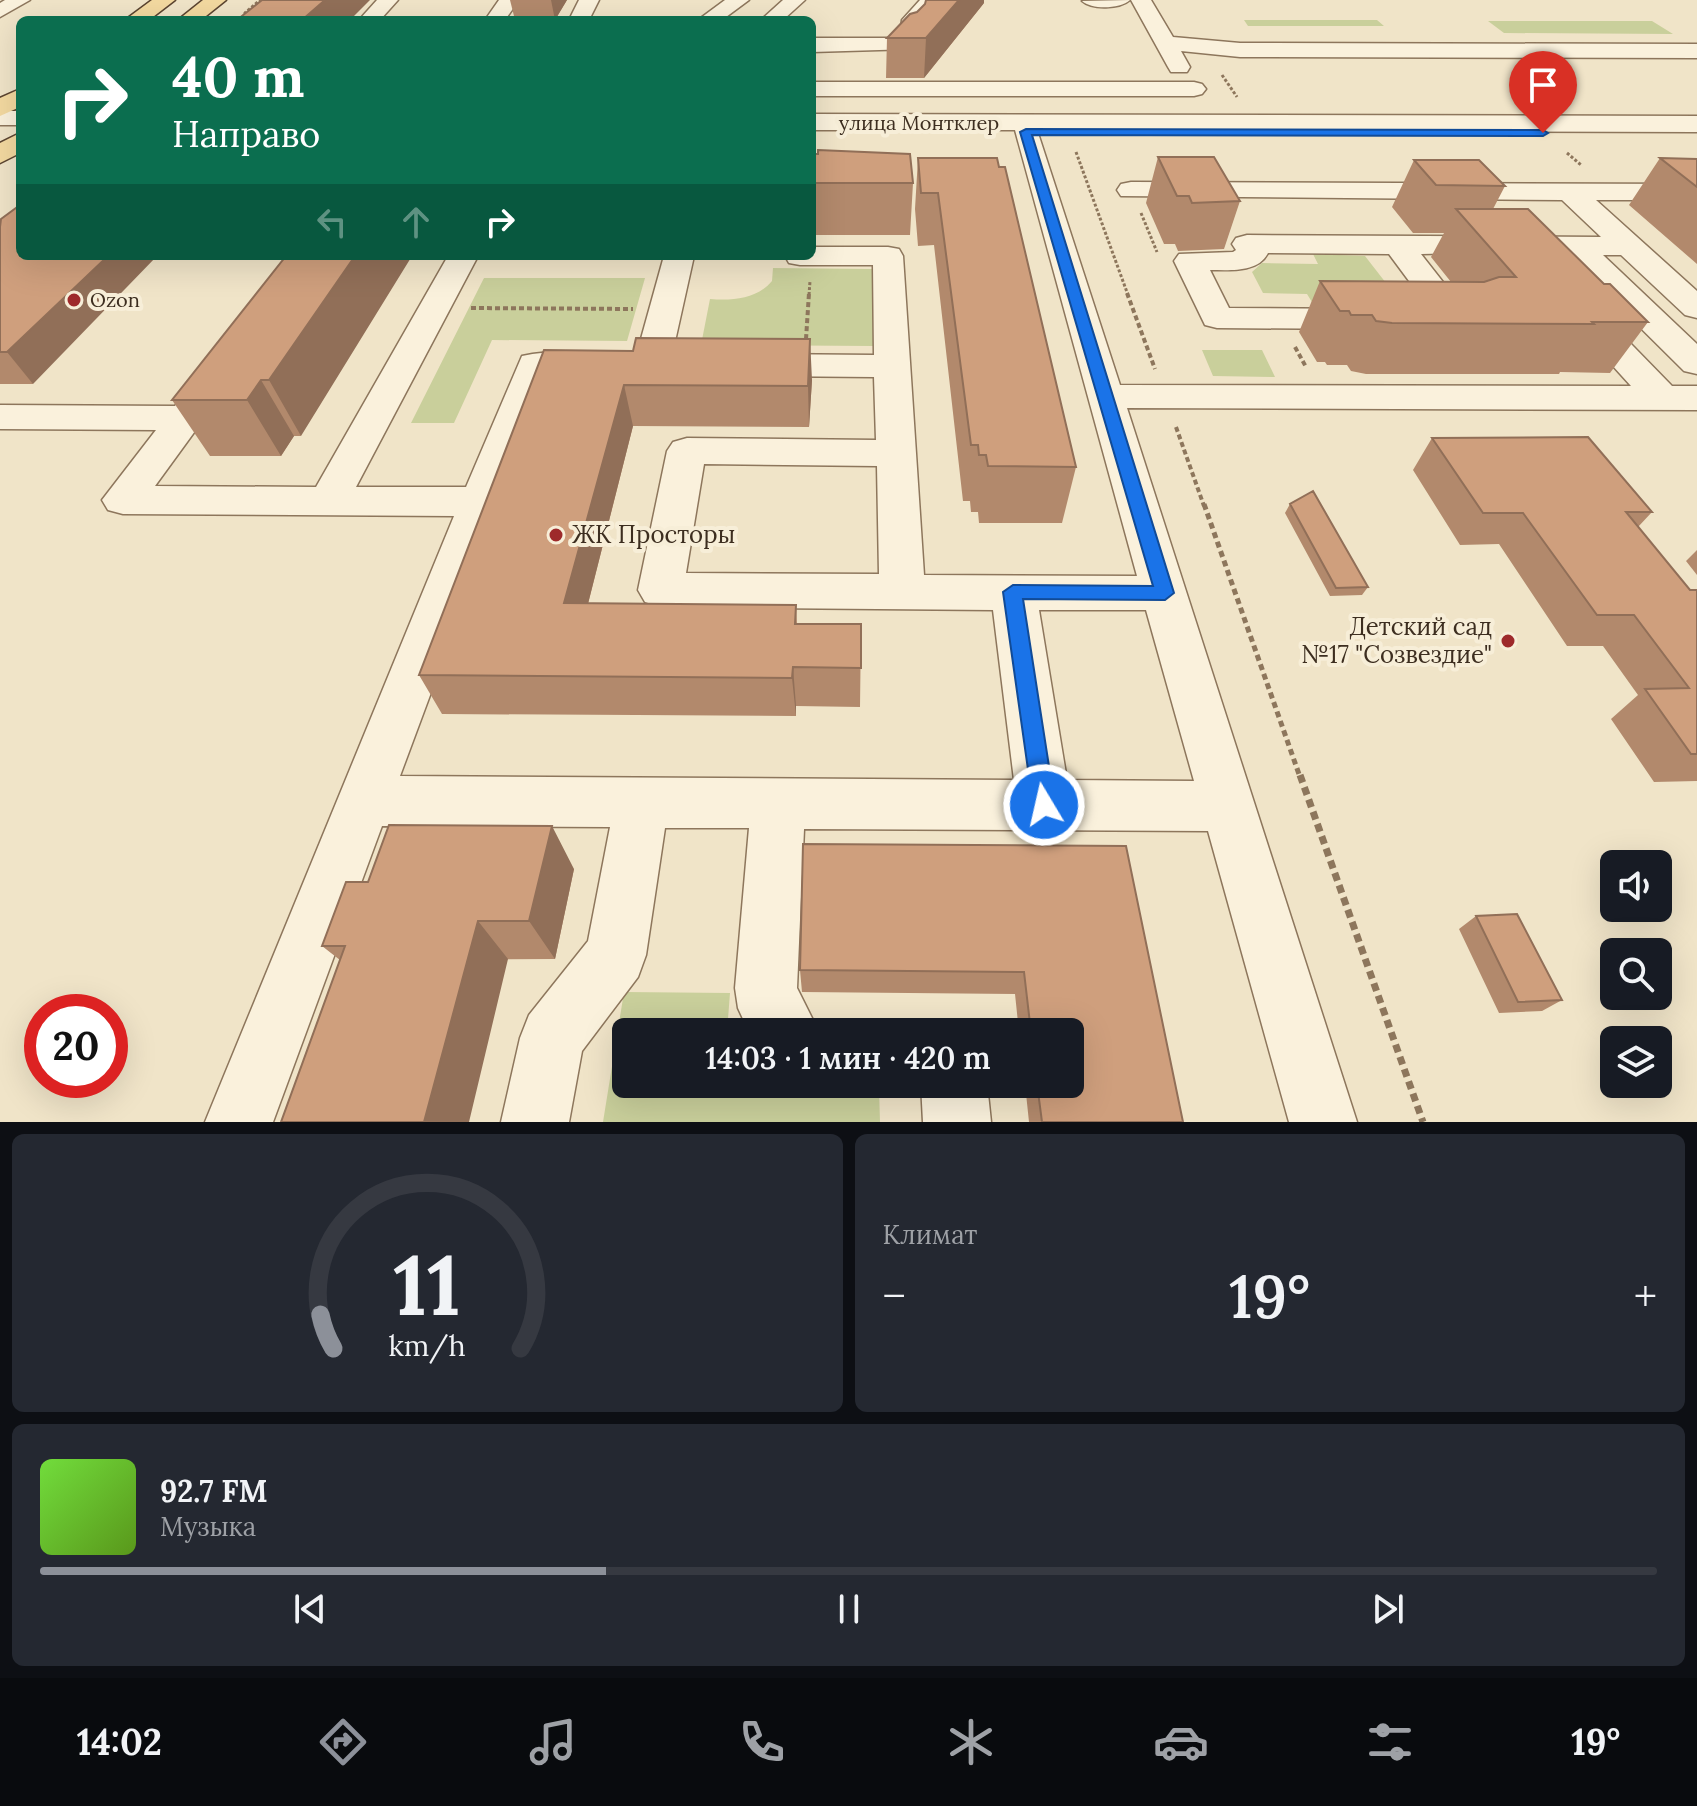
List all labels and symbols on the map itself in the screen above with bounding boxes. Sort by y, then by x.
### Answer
pin [1509,51,1577,133]
street label: улица Монтклер [839,110,999,135]
place label: Ozon [90,287,140,312]
marker: Ozon [65,291,83,309]
place label: ЖК Просторы [572,519,735,550]
marker: ЖК Просторы [547,526,565,544]
place label: Детский сад №17 "Созвездие" [1301,611,1492,670]
marker: Детский сад №17 "Созвездие" [1499,632,1517,650]
position arrow [1002,763,1086,847]
speed limit sign: 20 [24,994,128,1098]

